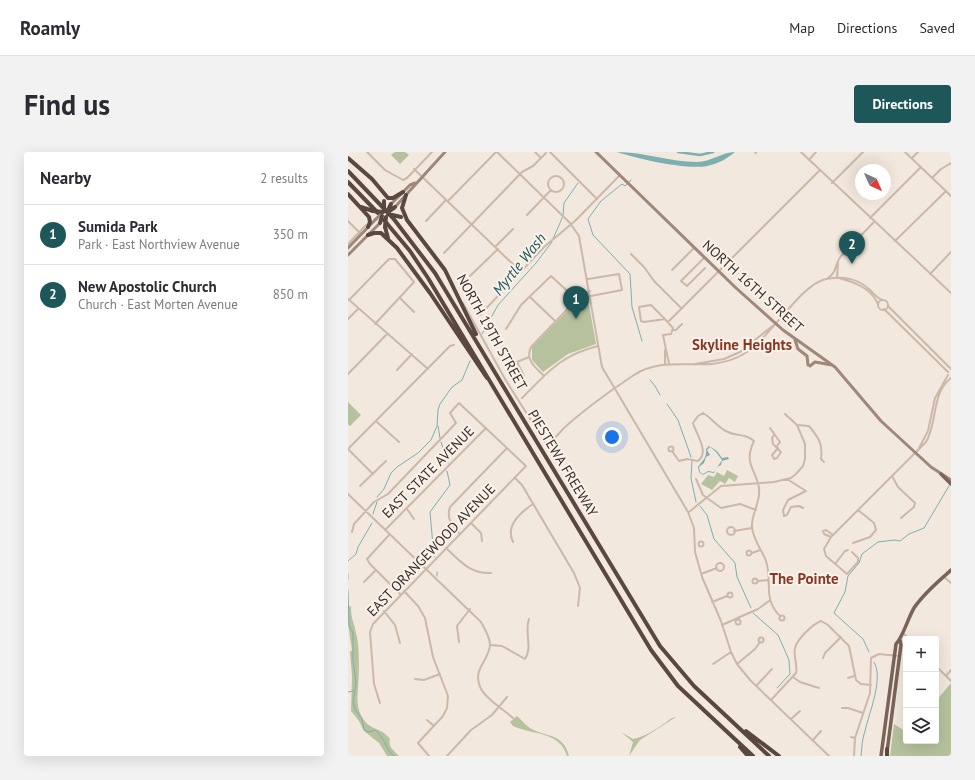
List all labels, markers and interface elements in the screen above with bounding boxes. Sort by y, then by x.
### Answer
text: Roamly [20,16,80,40]
text: Map [789,19,815,37]
text: Directions [837,19,897,37]
text: Saved [919,19,955,37]
button: Directions [854,85,951,123]
text: Find us [24,86,110,123]
north arrow [855,164,891,200]
text: Nearby [40,167,91,189]
text: 2 results [260,170,308,187]
text: Sumida Park [78,217,158,236]
text: 1 [49,226,57,243]
text: 350 m [273,226,308,243]
water label: Myrtle Wash [488,229,550,299]
pin: 2 [839,231,865,264]
text: Park · East Northview Avenue [78,236,240,253]
street label: NORTH 16TH STREET [699,236,807,336]
street label: NORTH 19TH STREET [453,271,531,393]
text: New Apostolic Church [78,277,217,296]
text: 2 [49,286,57,303]
text: 850 m [273,286,308,303]
pin: 1 [563,286,589,319]
text: Church · East Morten Avenue [78,296,238,313]
district label: Skyline Heights [692,335,792,354]
street label: PIESTEWA FREEWAY [524,406,602,520]
street label: EAST STATE AVENUE [378,422,478,522]
your location [602,427,622,447]
street label: EAST ORANGEWOOD AVENUE [363,480,499,620]
district label: The Pointe [769,569,839,588]
map controls [903,636,939,744]
button: + [903,636,939,672]
button: − [903,672,939,708]
button: layers [903,708,939,744]

